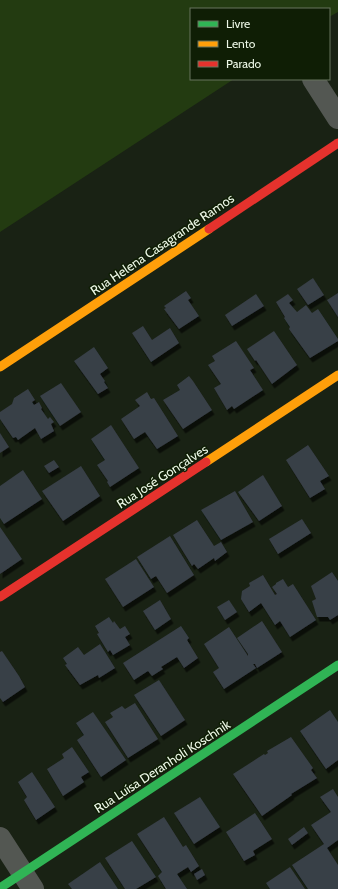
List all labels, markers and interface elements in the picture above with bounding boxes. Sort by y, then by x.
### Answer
legend [190,8,330,80]
text: Livre [226,16,250,31]
text: Lento [226,36,256,51]
text: Parado [226,56,262,71]
street label: Rua Helena Casagrande Ramos [87,189,237,298]
street label: Rua José Gonçalves [113,440,211,511]
street label: Rua Luísa Deranholi Koschnik [91,716,233,816]

